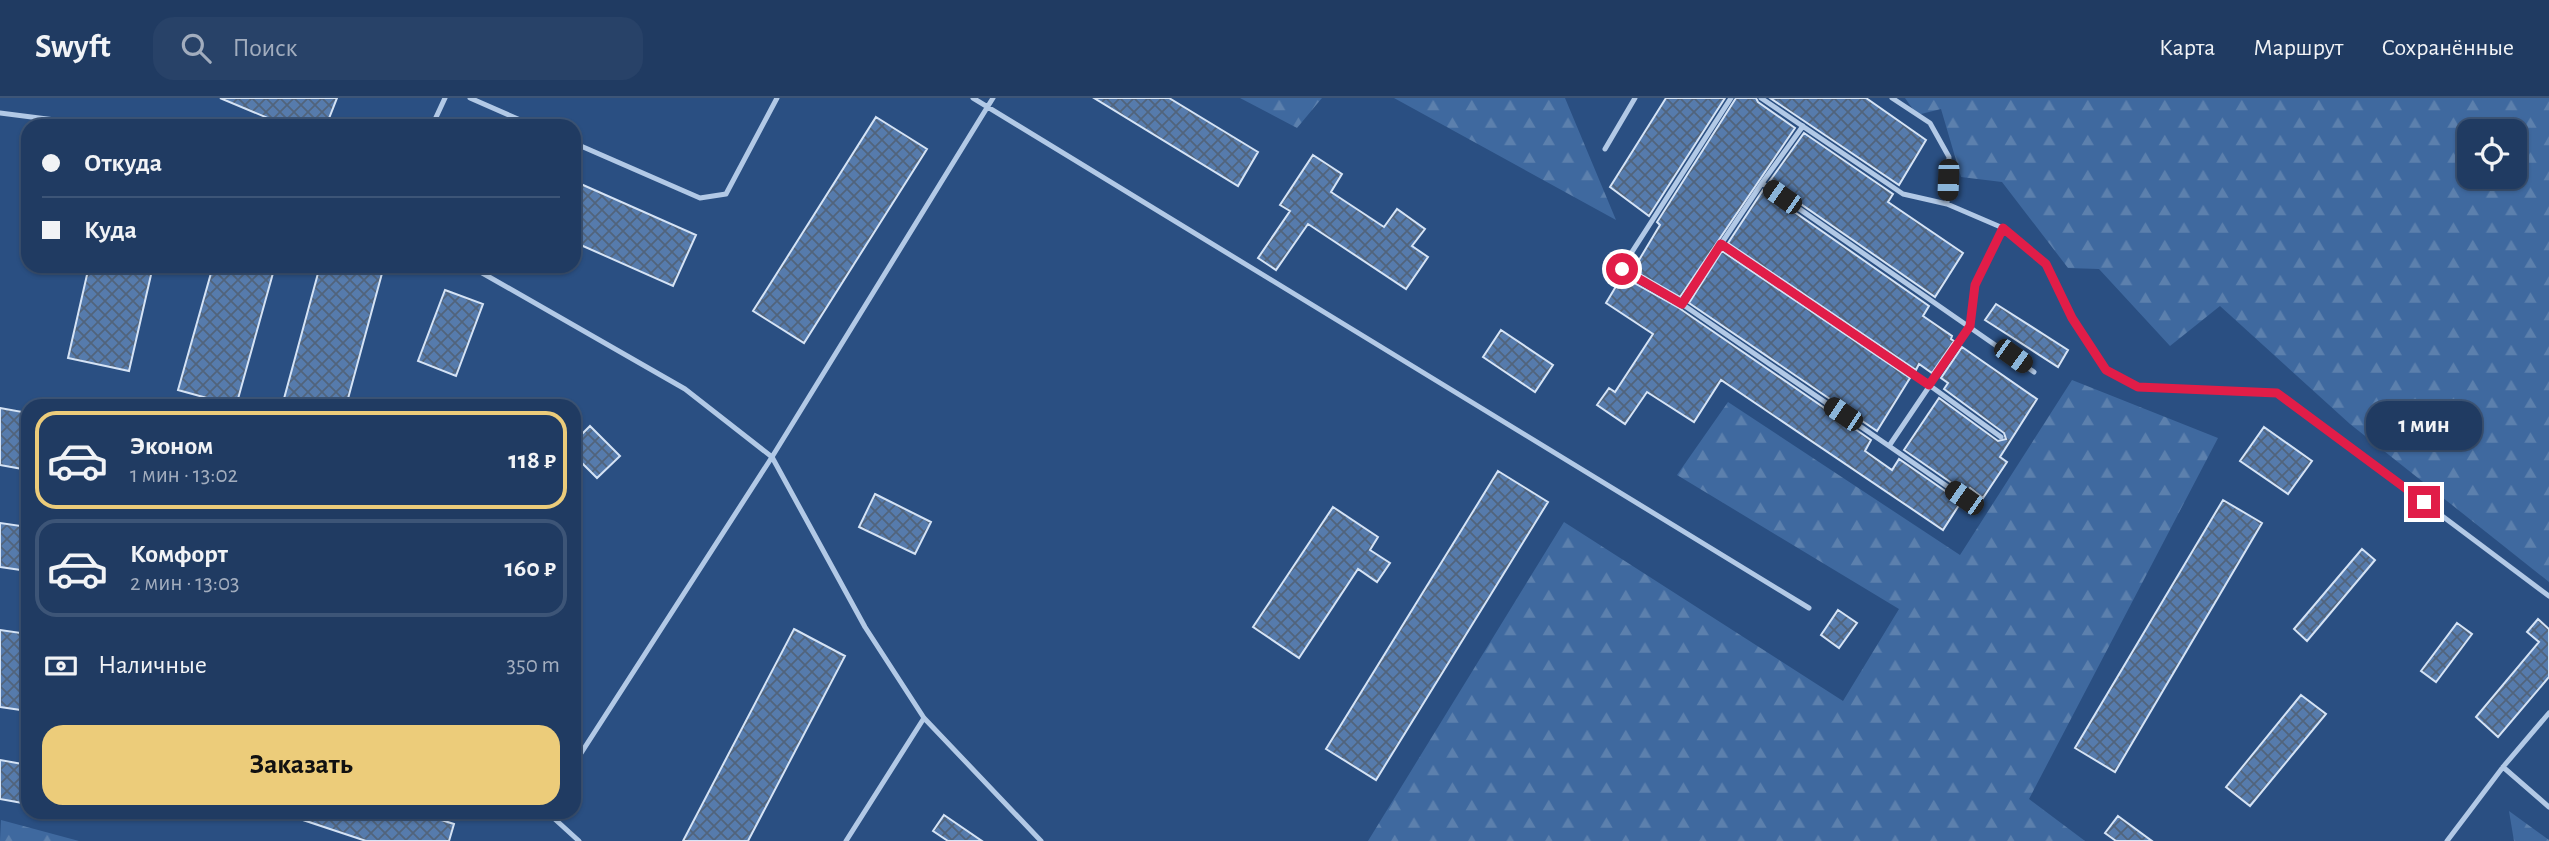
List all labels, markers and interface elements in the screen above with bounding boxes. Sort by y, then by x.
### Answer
search box [153,17,643,80]
icon: search [177,29,215,67]
text: Swyft [35,31,111,64]
text: Поиск [233,35,298,61]
text: Карта [2159,36,2215,60]
text: Маршрут [2253,36,2343,60]
text: Сохранённые [2381,36,2514,60]
map controls [2457,119,2527,189]
button: locate [2457,119,2527,189]
text: Откуда [84,150,162,176]
car [1937,159,1960,201]
car [1759,176,1806,218]
text: Куда [84,217,137,243]
route start [1606,253,1638,285]
car [1990,335,2037,377]
car [1820,394,1867,434]
callout: 1 мин [2366,400,2482,450]
text: 1 мин [2398,414,2450,437]
icon: car [46,429,109,492]
text: Эконом [130,433,213,459]
text: 118 ₽ [508,447,556,473]
text: 1 мин · 13:02 [130,464,238,487]
car [1941,477,1988,519]
route end [2408,486,2440,518]
icon: car [46,537,109,600]
text: Комфорт [130,541,228,567]
text: 160 ₽ [504,555,556,581]
text: 2 мин · 13:03 [130,572,240,595]
icon: cash [42,647,80,685]
text: Наличные [98,652,207,678]
text: 350 m [507,654,560,677]
button: Заказать [42,725,560,805]

